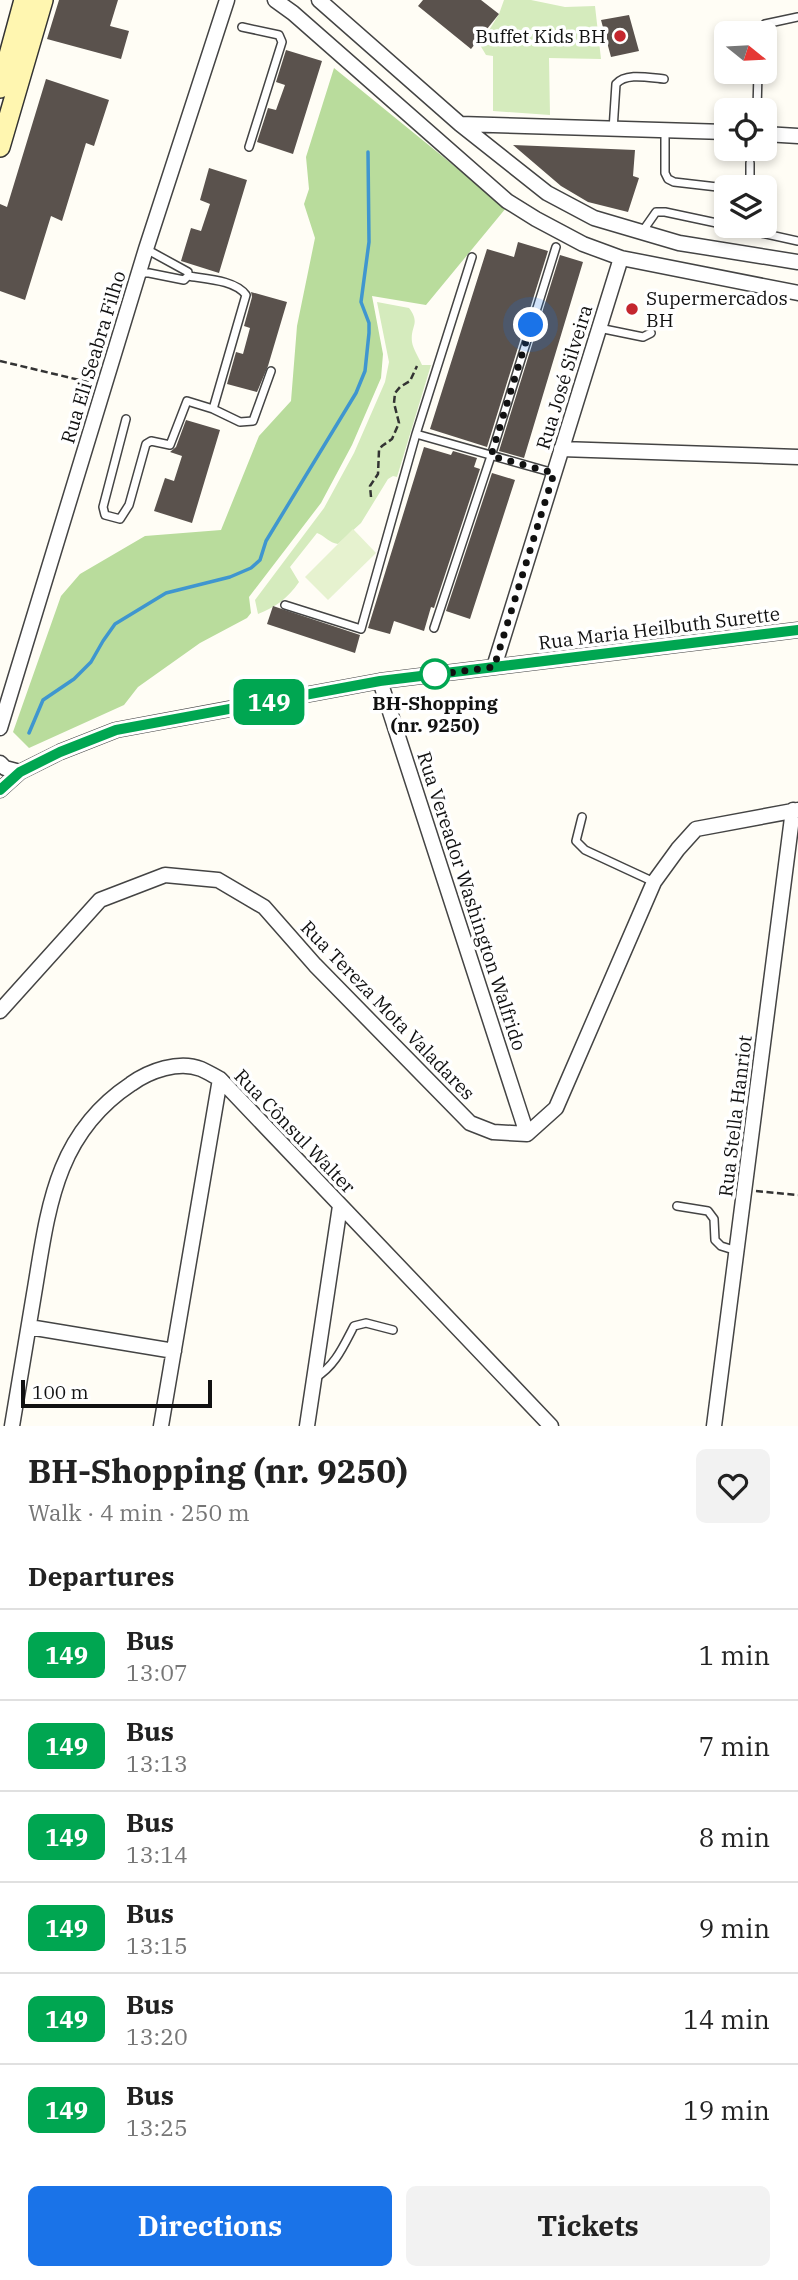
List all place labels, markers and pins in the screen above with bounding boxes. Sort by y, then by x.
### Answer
place label: Buffet Kids BH [475,24,606,48]
marker: Buffet Kids BH [612,28,628,44]
place label: Supermercados BH [646,286,788,332]
marker: Supermercados BH [624,301,640,317]
marker: BH-Shopping (nr. 9250) [420,659,450,689]
place label: BH-Shopping (nr. 9250) [372,691,498,737]

